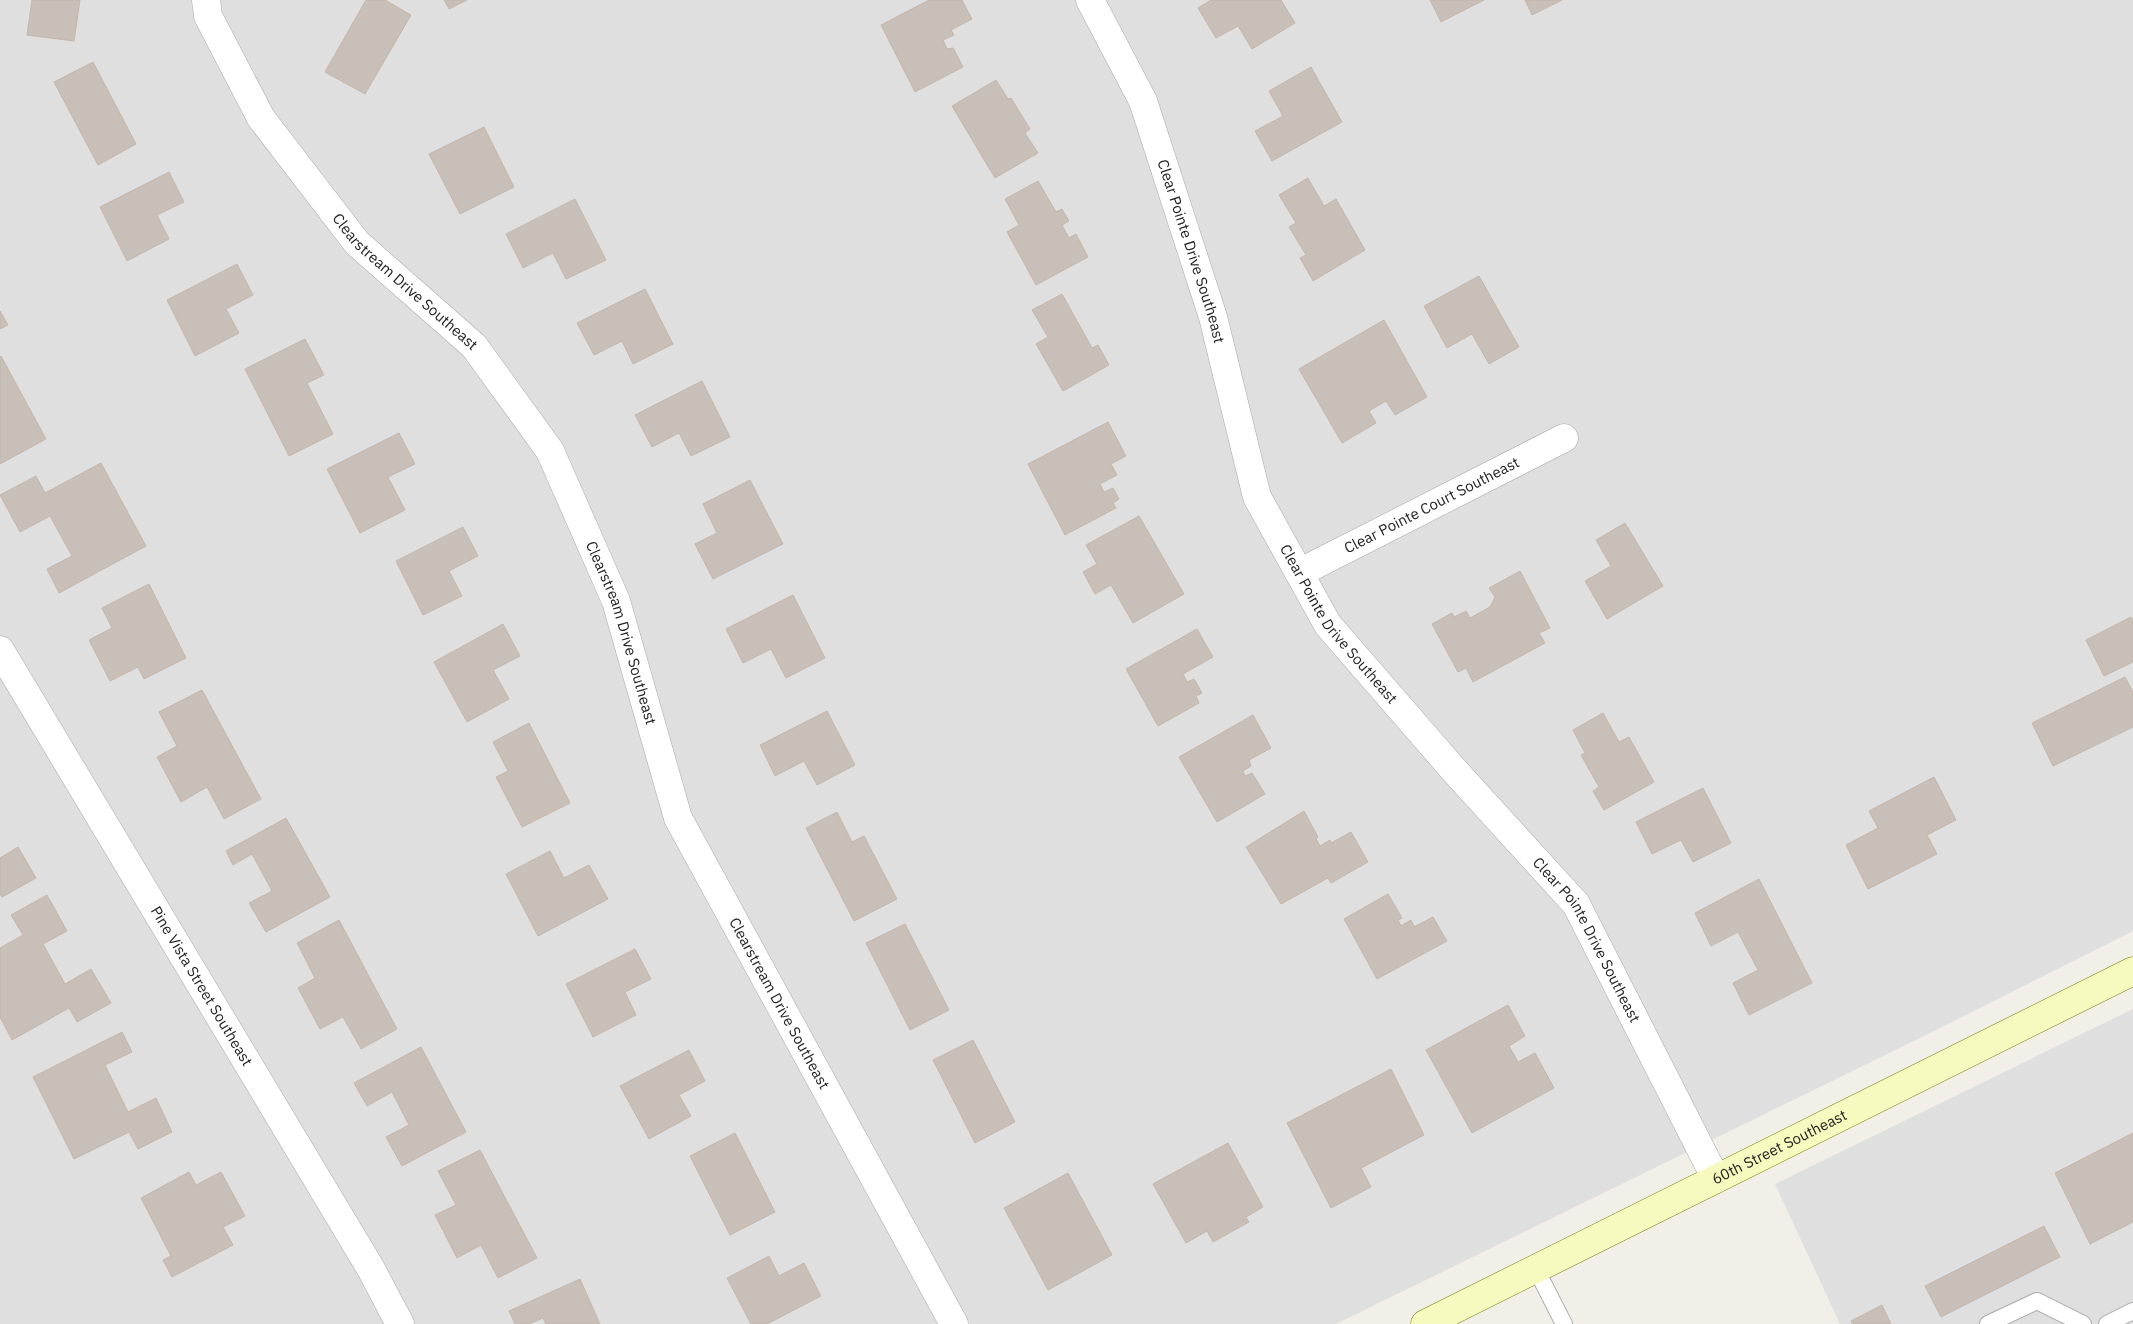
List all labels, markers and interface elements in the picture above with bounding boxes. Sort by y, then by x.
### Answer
street label: Clear Pointe Drive Southeast [1154,157,1229,345]
street label: Clearstream Drive Southeast [329,209,482,354]
street label: Clear Pointe Court Southeast [1341,452,1522,557]
street label: Clearstream Drive Southeast [582,538,661,727]
street label: Clear Pointe Drive Southeast [1276,541,1402,707]
street label: Clear Pointe Drive Southeast [1529,853,1645,1026]
street label: Pine Vista Street Southeast [147,903,257,1069]
street label: Clearstream Drive Southeast [725,914,834,1092]
street label: 60th Street Southeast [1709,1105,1850,1188]

